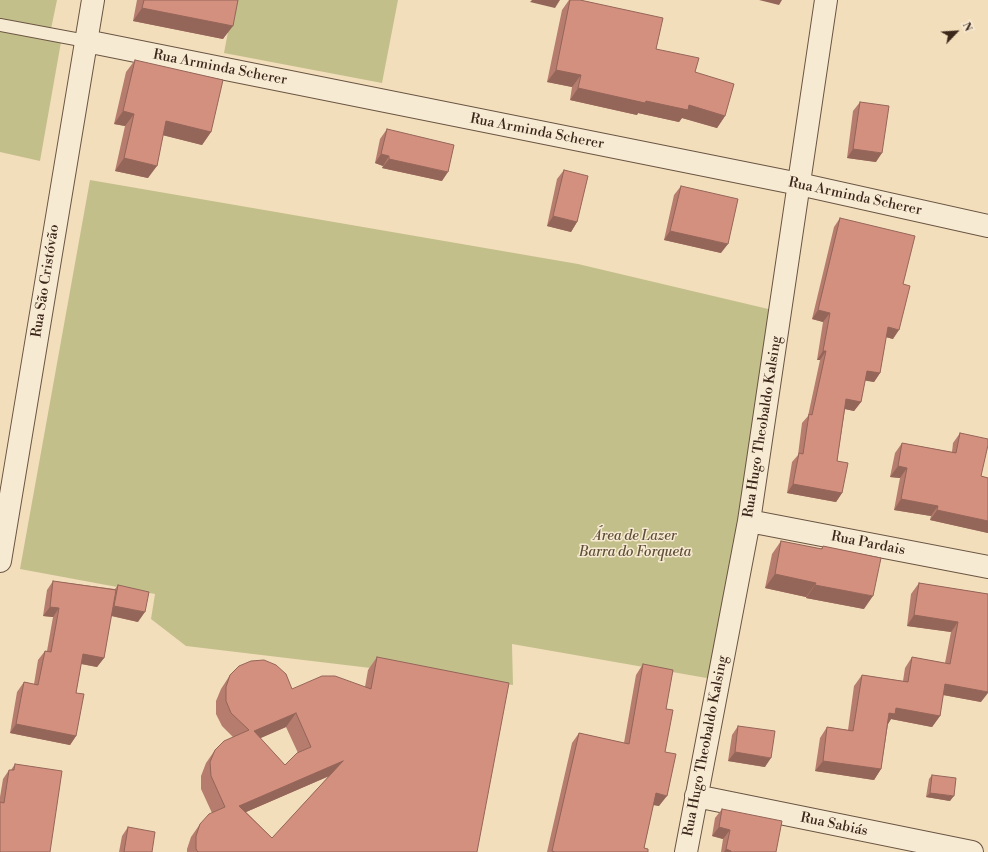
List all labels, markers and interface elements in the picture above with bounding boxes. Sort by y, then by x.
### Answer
north arrow [936,12,976,52]
text: N [959,20,975,34]
street label: Rua Arminda Scherer [152,47,288,89]
street label: Rua Arminda Scherer [469,111,605,153]
street label: Rua Arminda Scherer [787,175,923,219]
street label: Rua São Cristóvão [29,223,63,339]
street label: Rua Hugo Theobaldo Kalsing [740,335,786,519]
park label: Área de Lazer Barra do Forqueta [579,529,691,562]
street label: Rua Pardais [829,529,907,559]
street label: Rua Hugo Theobaldo Kalsing [680,654,732,838]
street label: Rua Sabiás [799,810,869,840]

